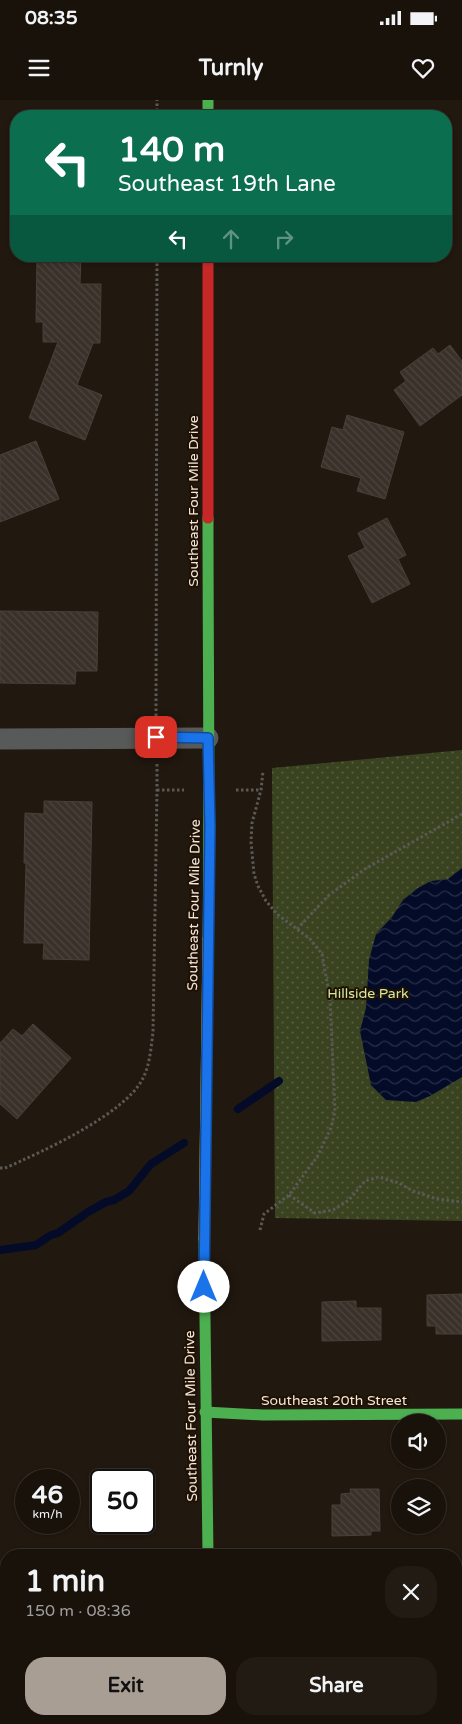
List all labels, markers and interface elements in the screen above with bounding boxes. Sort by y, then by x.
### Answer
text: 08:35 [25,7,78,29]
icon: menu [25,54,53,82]
icon: heart [409,54,437,82]
text: Turnly [199,55,263,81]
text: 140 m [118,129,225,171]
icon: left [35,130,100,195]
text: Southeast 19th Lane [118,171,336,197]
icon: left [164,225,192,253]
icon: ahead [217,225,245,253]
icon: right [270,225,298,253]
street label: Southeast Four Mile Drive [185,415,202,587]
pin [135,716,177,758]
icon: arrive [142,723,170,751]
street label: Southeast Four Mile Drive [184,819,204,991]
park label: Hillside Park [327,985,409,1002]
position arrow [177,1260,229,1312]
street label: Southeast Four Mile Drive [181,1330,201,1502]
street label: Southeast 20th Street [261,1392,408,1409]
map controls [391,1414,446,1534]
button: sound [391,1414,446,1469]
speed limit sign: 50 [90,1469,155,1534]
button: layers [391,1479,446,1534]
text: 46 [32,1480,63,1510]
text: km/h [32,1507,63,1521]
text: 1 min [25,1563,105,1600]
button: close [385,1566,437,1618]
text: 150 m · 08:36 [25,1601,131,1621]
button: Exit [25,1657,226,1715]
button: Share [236,1657,437,1715]

